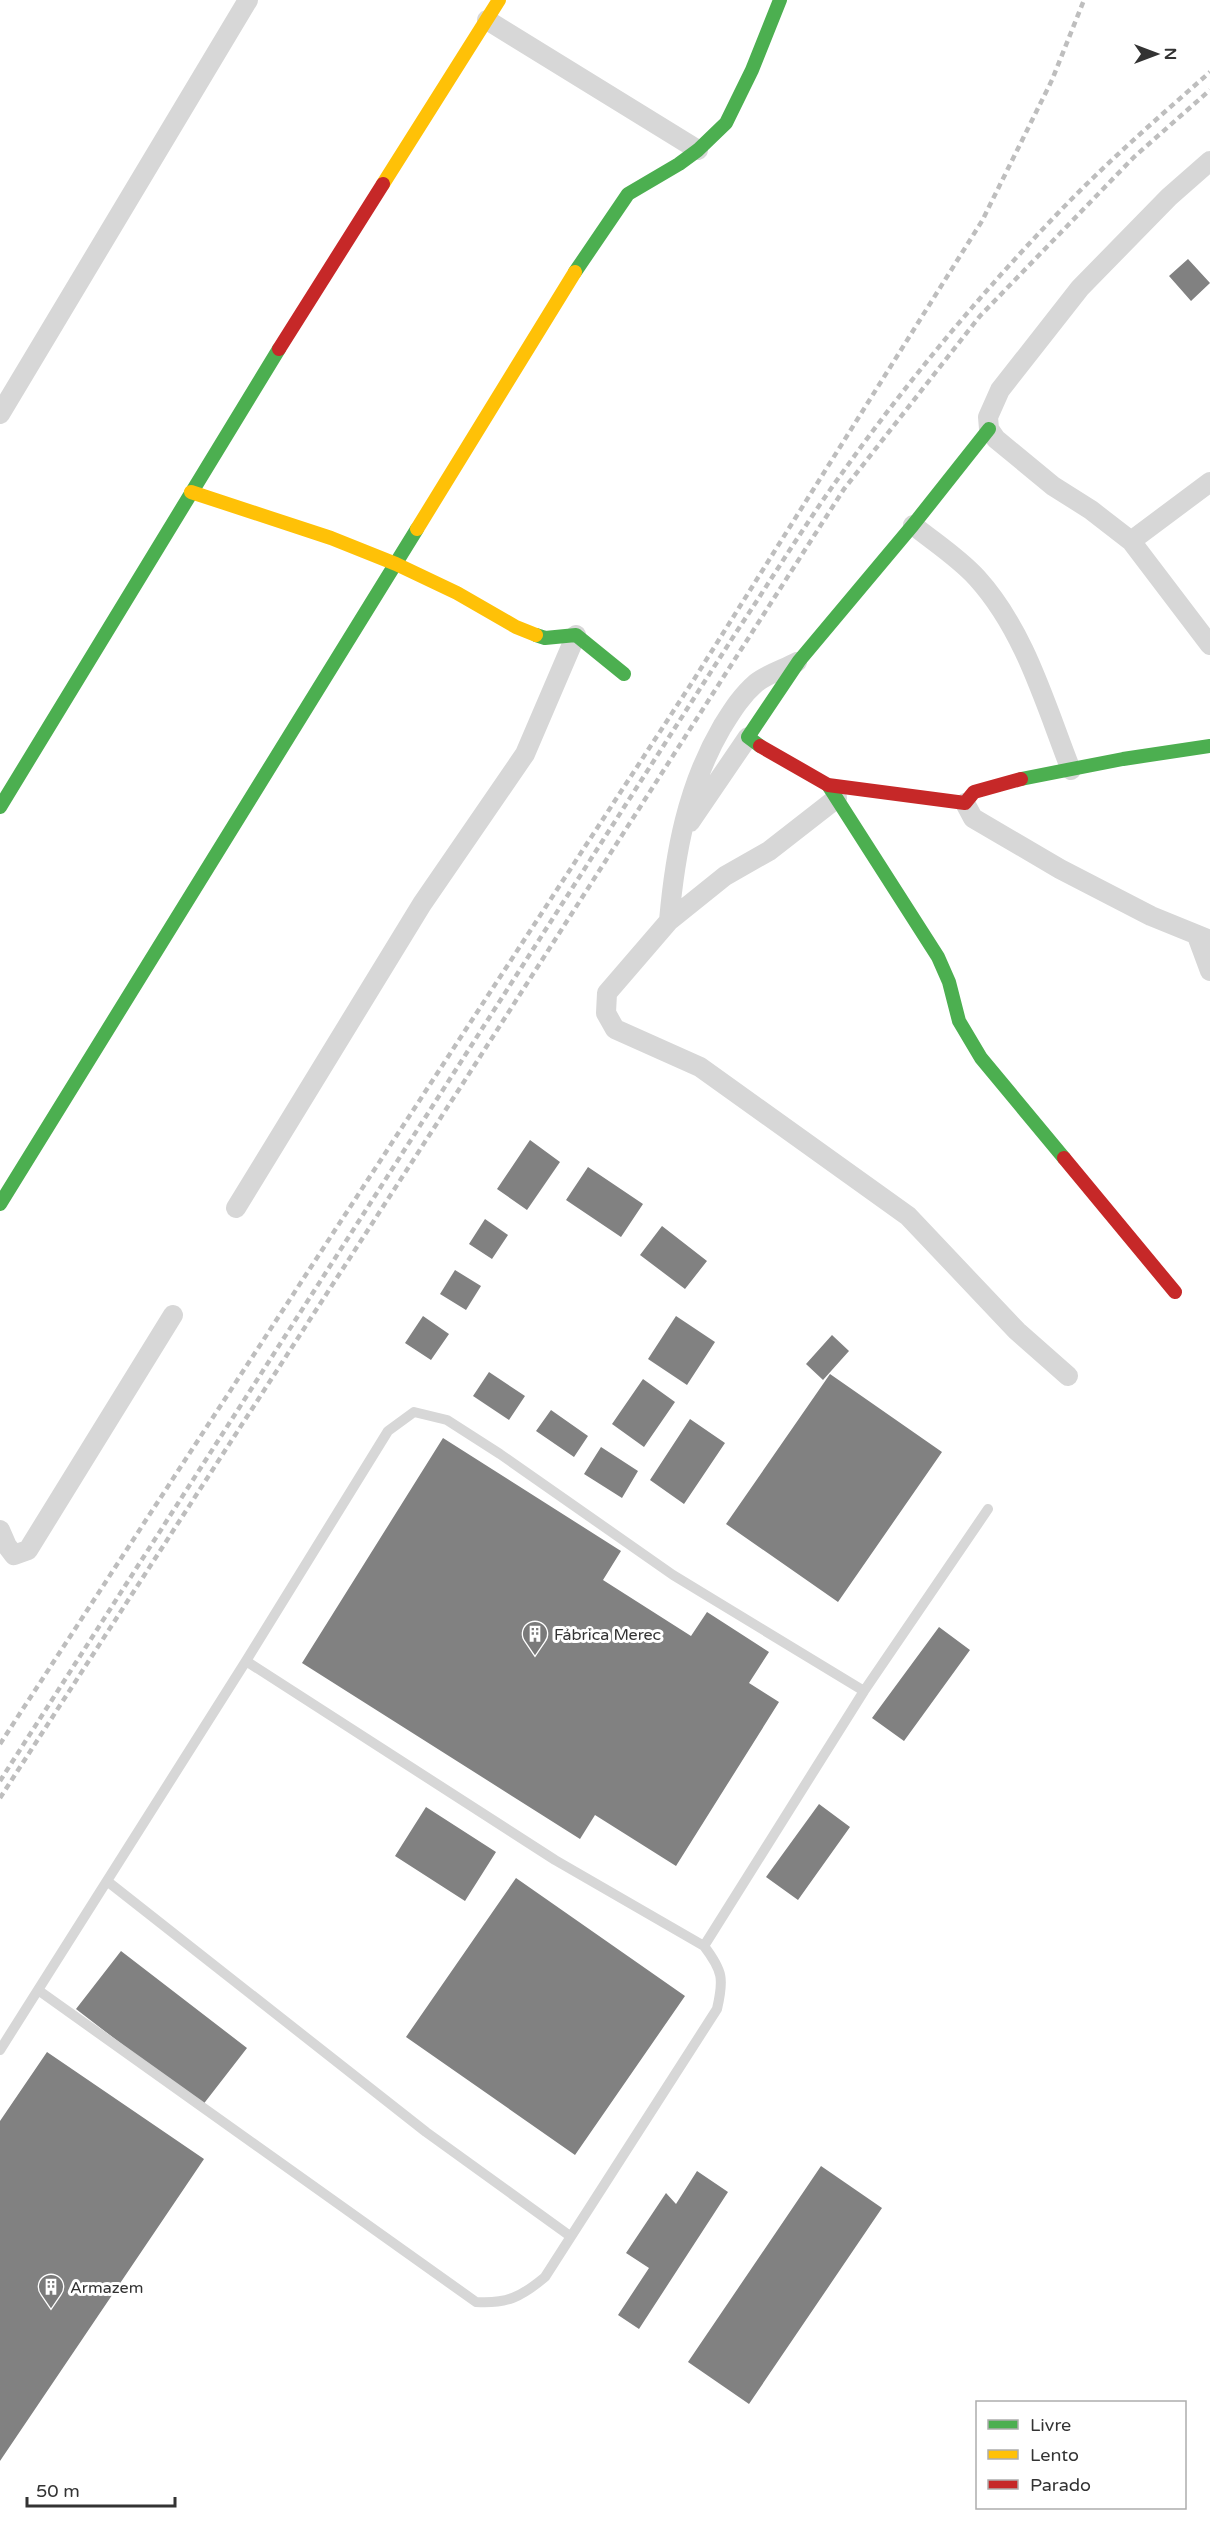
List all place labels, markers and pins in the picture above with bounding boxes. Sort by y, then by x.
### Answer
building icon: Fábrica Merec [520,1619,550,1657]
place label: Fábrica Merec [554,1625,661,1645]
building icon: Armazem [36,2272,66,2310]
place label: Armazem [70,2278,143,2298]

